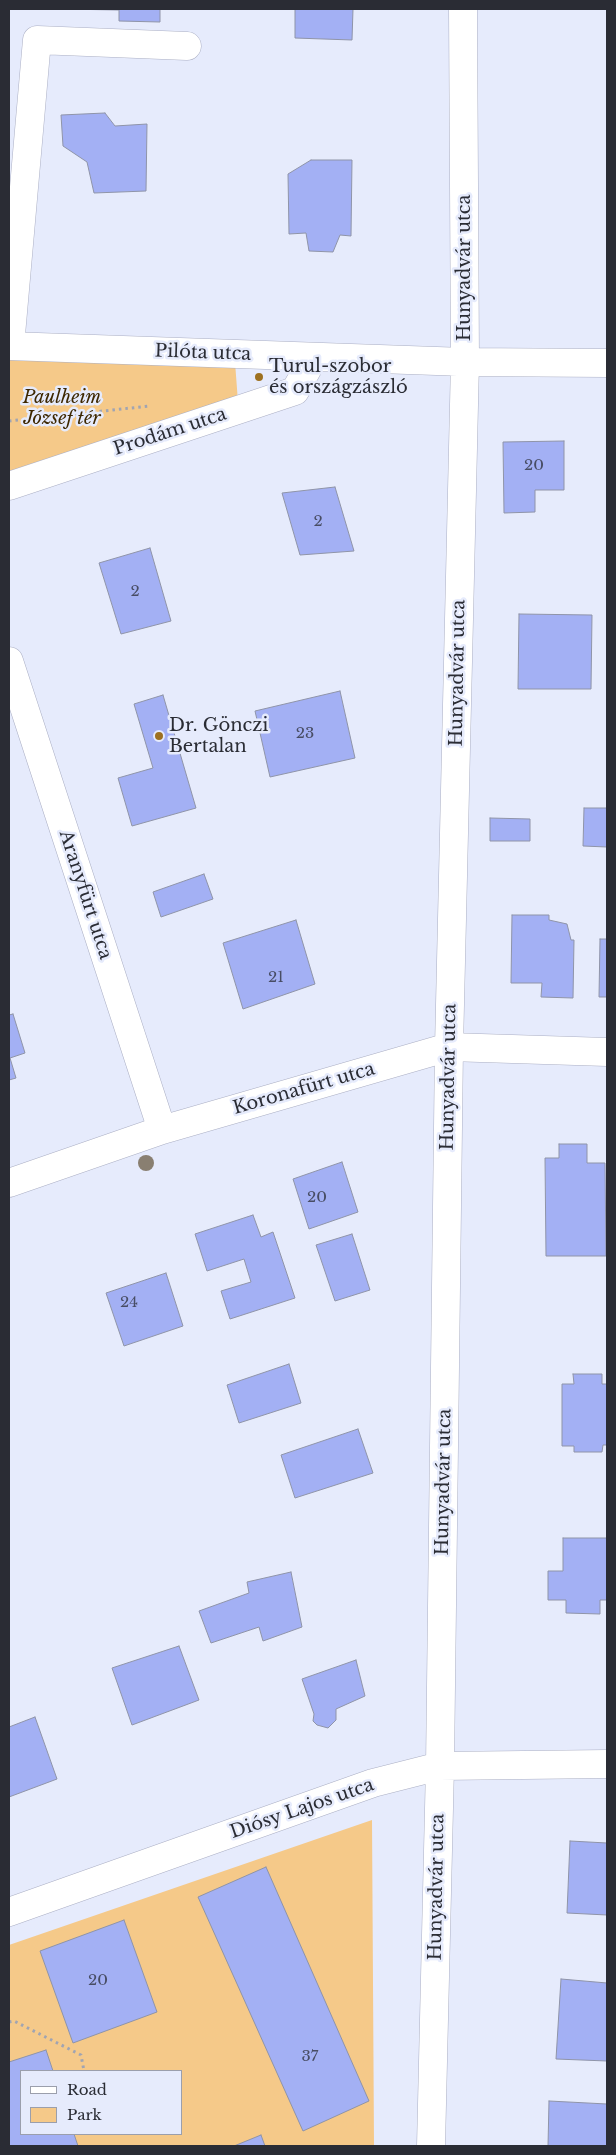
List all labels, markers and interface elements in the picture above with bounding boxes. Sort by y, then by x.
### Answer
street label: Hunyadvár utca [454,195,476,341]
street label: Pilóta utca [154,341,252,365]
place label: Turul-szobor és országzászló [269,356,408,398]
marker: Turul-szobor és országzászló [253,371,265,383]
park label: Paulheim József tér [23,387,101,429]
street label: Prodám utca [111,404,229,460]
house number: 20 [524,457,544,475]
house number: 2 [313,513,323,531]
house number: 2 [130,583,140,601]
street label: Hunyadvár utca [446,599,470,747]
place label: Dr. Gönczi Bertalan [169,715,268,758]
house number: 23 [296,725,314,743]
marker: Dr. Gönczi Bertalan [153,730,165,742]
street label: Aranyfürt utca [54,828,116,962]
house number: 21 [268,969,284,987]
street label: Hunyadvár utca [437,1003,461,1151]
street label: Koronafürt utca [231,1058,377,1120]
house number: 20 [307,1189,327,1207]
house number: 24 [120,1294,138,1312]
street label: Hunyadvár utca [432,1408,456,1556]
street label: Diósy Lajos utca [227,1774,377,1844]
street label: Hunyadvár utca [425,1813,449,1961]
house number: 20 [88,1972,108,1990]
house number: 37 [302,2048,318,2066]
legend [20,2070,182,2135]
text: Road [67,2080,107,2099]
text: Park [67,2105,102,2124]

